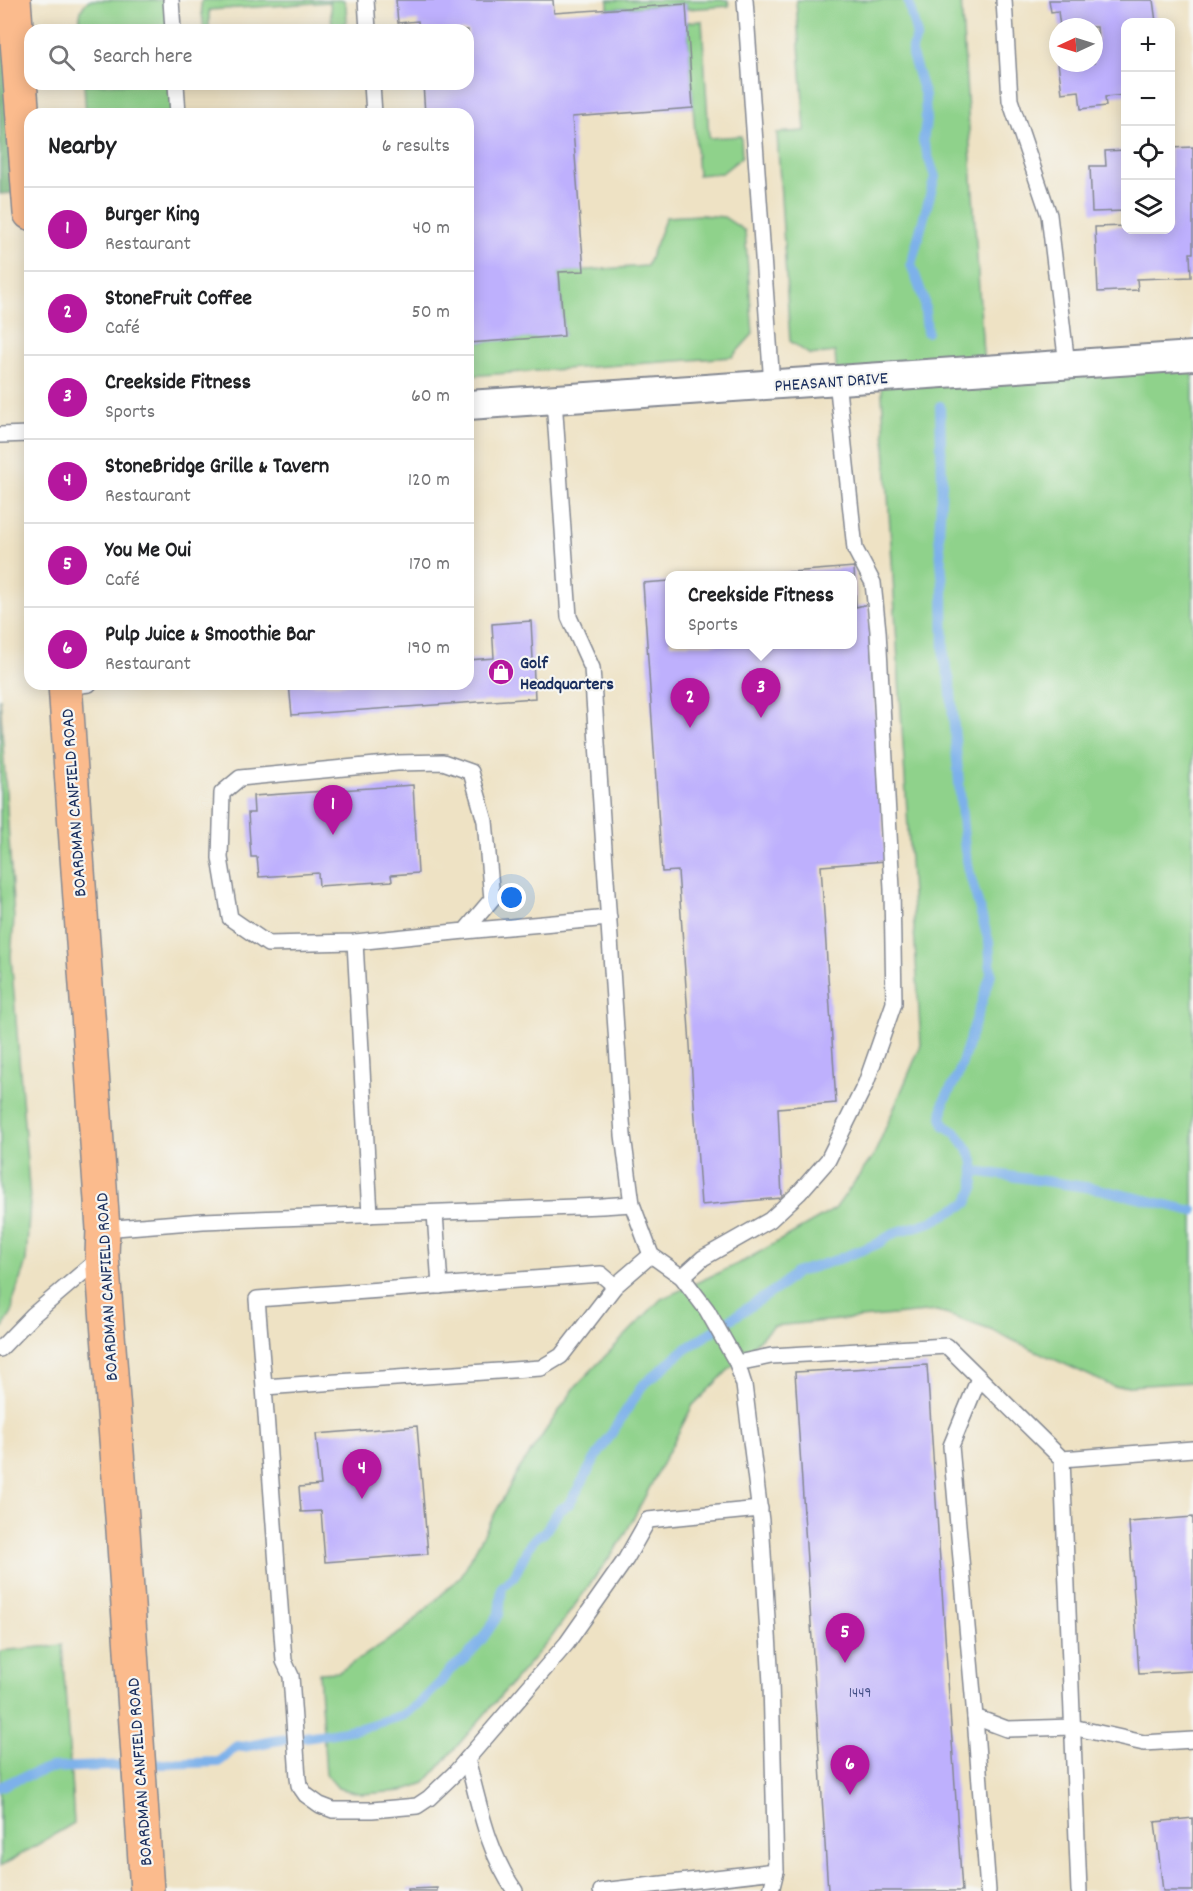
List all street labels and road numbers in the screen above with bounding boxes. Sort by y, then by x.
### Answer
street label: PHEASANT DRIVE [774,367,889,400]
street label: BOARDMAN CANFIELD ROAD [56,708,95,898]
street label: BOARDMAN CANFIELD ROAD [91,1192,126,1382]
street label: BOARDMAN CANFIELD ROAD [122,1677,161,1867]

